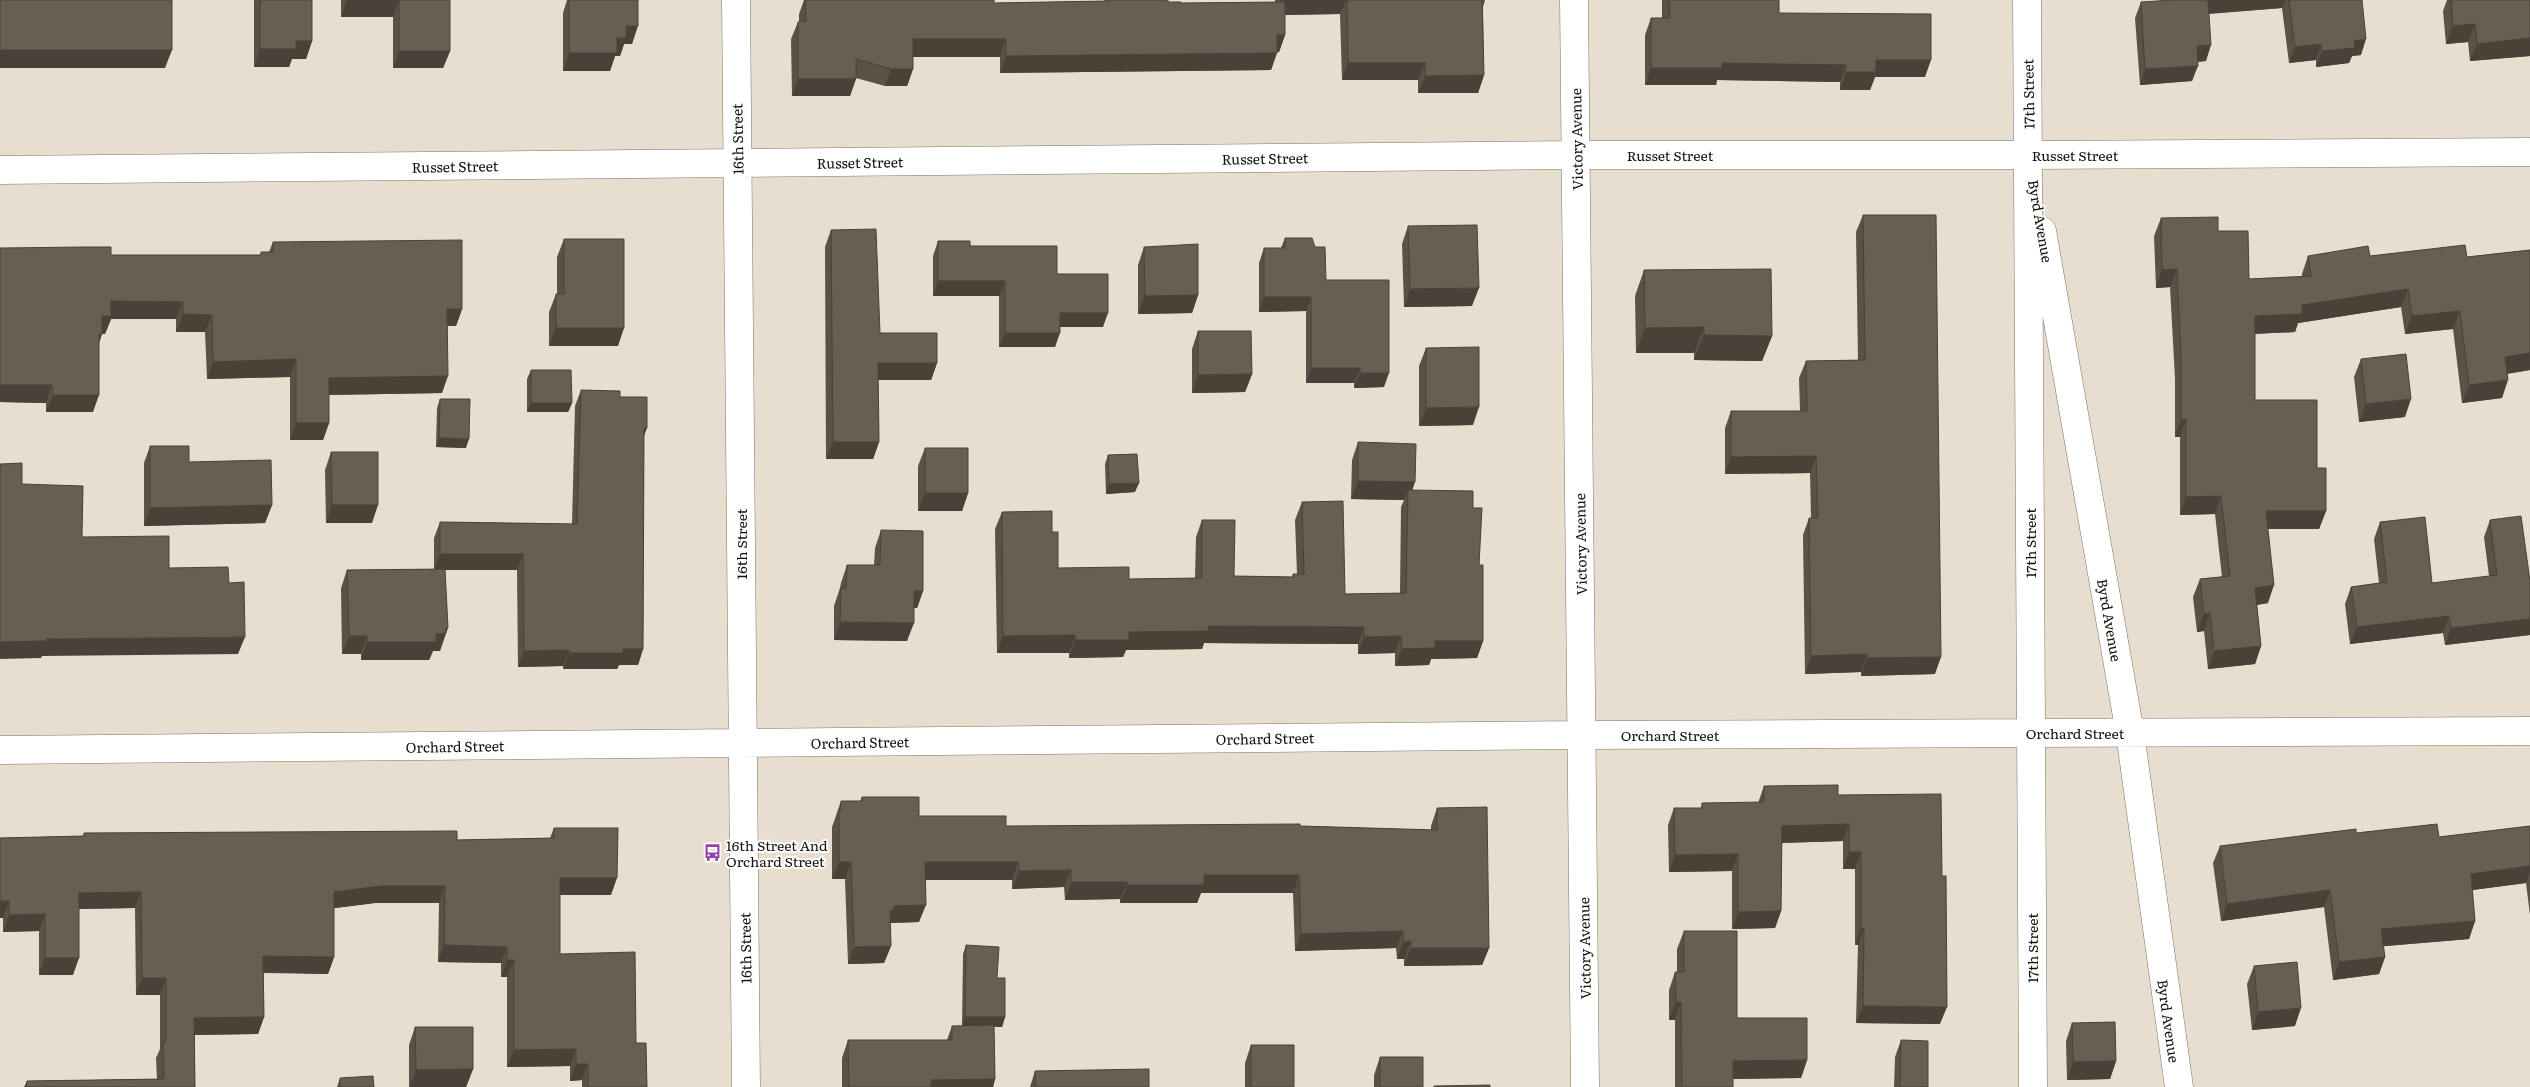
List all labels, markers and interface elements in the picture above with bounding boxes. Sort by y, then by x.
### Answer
street label: 17th Street [2017,58,2039,129]
street label: Victory Avenue [1565,88,1587,190]
street label: 16th Street [726,103,748,175]
street label: Russet Street [1627,145,1714,165]
street label: Russet Street [2032,145,2119,165]
street label: Russet Street [1222,147,1309,169]
street label: Russet Street [817,151,904,173]
street label: Russet Street [412,155,499,177]
street label: Byrd Avenue [2024,178,2058,264]
street label: Victory Avenue [1569,493,1591,595]
street label: 16th Street [731,508,751,580]
street label: 17th Street [2020,508,2040,578]
street label: Byrd Avenue [2093,577,2127,663]
street label: Orchard Street [2026,723,2125,743]
street label: Orchard Street [1621,725,1720,745]
street label: Orchard Street [1216,727,1315,749]
street label: Orchard Street [811,731,910,753]
street label: Orchard Street [406,735,505,757]
place label: 16th Street And Orchard Street [726,835,828,871]
bus stop icon: 16th Street And Orchard Street [702,843,722,863]
street label: Victory Avenue [1573,897,1595,999]
street label: 16th Street [734,912,756,984]
street label: 17th Street [2022,913,2042,983]
street label: Byrd Avenue [2153,978,2185,1064]

